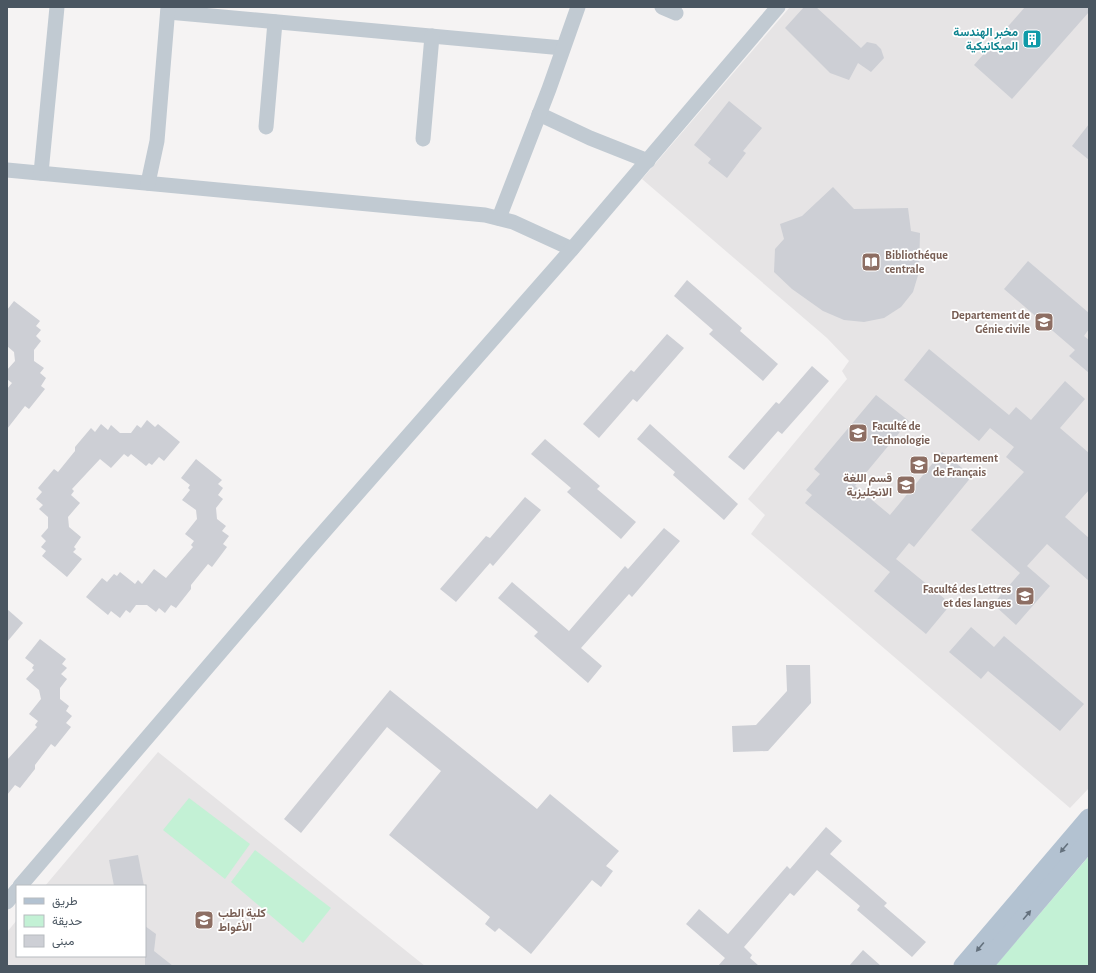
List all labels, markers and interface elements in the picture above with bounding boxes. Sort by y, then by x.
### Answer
place label: مخبر الهندسة الميكانيكية [953,26,1018,53]
building icon: مخبر الهندسة الميكانيكية [1021,28,1043,50]
place label: Bibliothéque centrale [885,249,948,275]
library icon: Bibliothéque centrale [860,251,882,273]
place label: Departement de Génie civile [951,309,1030,335]
school or university icon: Departement de Génie civile [1033,311,1055,333]
place label: Faculté de Technologie [872,420,930,446]
school or university icon: Faculté de Technologie [847,422,869,444]
place label: Departement de Français [933,452,998,478]
school or university icon: Departement de Français [908,454,930,476]
place label: قسم اللغة الانجليزية [843,472,892,500]
school or university icon: قسم اللغة الانجليزية [895,474,917,496]
place label: Faculté des Lettres et des langues [923,583,1011,609]
school or university icon: Faculté des Lettres et des langues [1014,585,1036,607]
one-way arrow [1059,842,1068,853]
legend [16,885,146,957]
text: طريق [52,895,78,909]
place label: كلية الطب الأغواط [218,907,266,935]
school or university icon: كلية الطب الأغواط [193,909,215,931]
one-way arrow [1022,910,1031,920]
text: حديقة [52,915,82,928]
text: مبنى [52,935,74,949]
one-way arrow [975,941,984,952]

